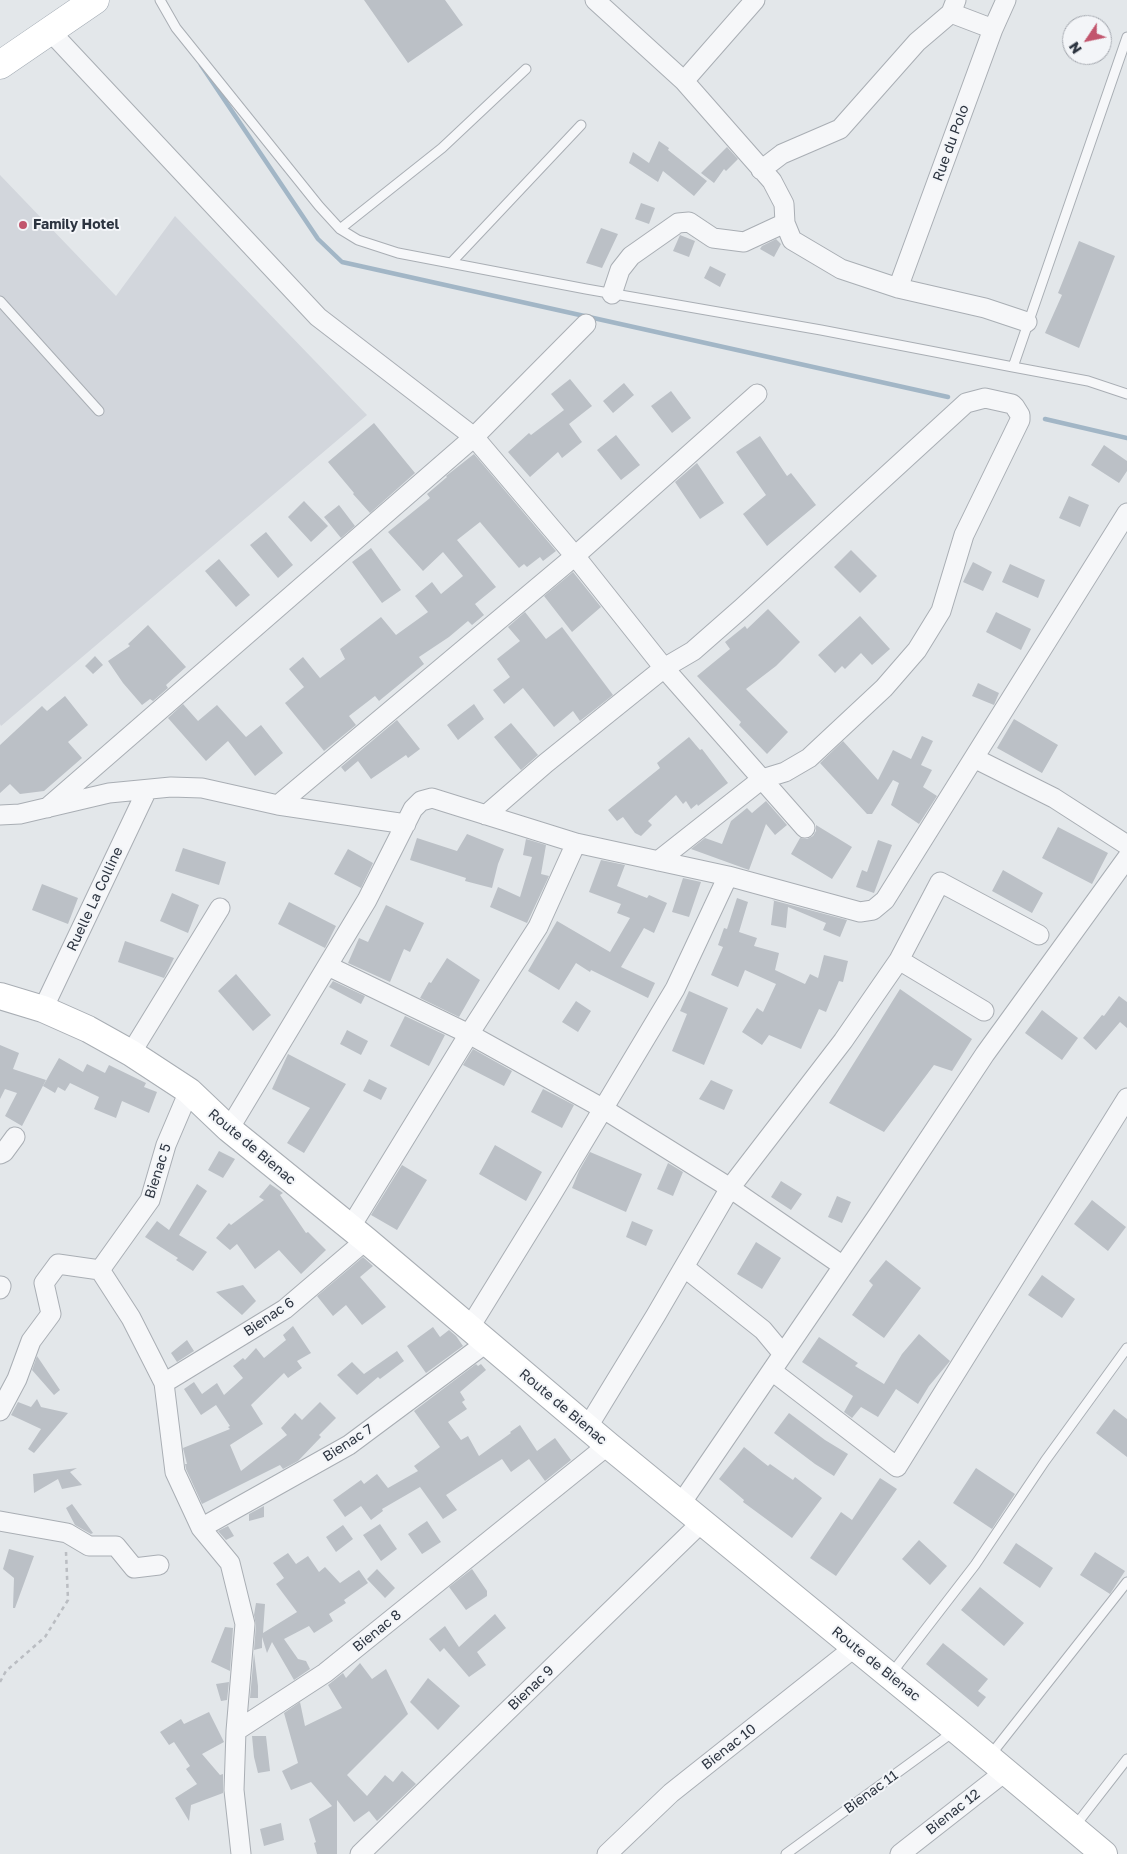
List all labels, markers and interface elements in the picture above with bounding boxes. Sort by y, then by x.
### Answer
north arrow [1062,15,1112,65]
text: N [1065,39,1085,57]
street label: Rue du Polo [929,103,973,183]
place label: Family Hotel [33,217,119,233]
marker: Family Hotel [17,219,29,231]
street label: Ruelle La Colline [63,844,127,954]
street label: Route de Bienac [205,1106,299,1188]
street label: Bienac 5 [141,1141,175,1201]
street label: Bienac 6 [241,1294,297,1340]
street label: Route de Bienac [516,1366,610,1448]
street label: Bienac 7 [320,1421,376,1465]
street label: Bienac 8 [349,1606,405,1656]
street label: Route de Bienac [828,1623,924,1705]
street label: Bienac 9 [505,1662,557,1714]
street label: Bienac 10 [698,1721,760,1773]
street label: Bienac 11 [841,1767,901,1817]
street label: Bienac 12 [923,1786,983,1838]

